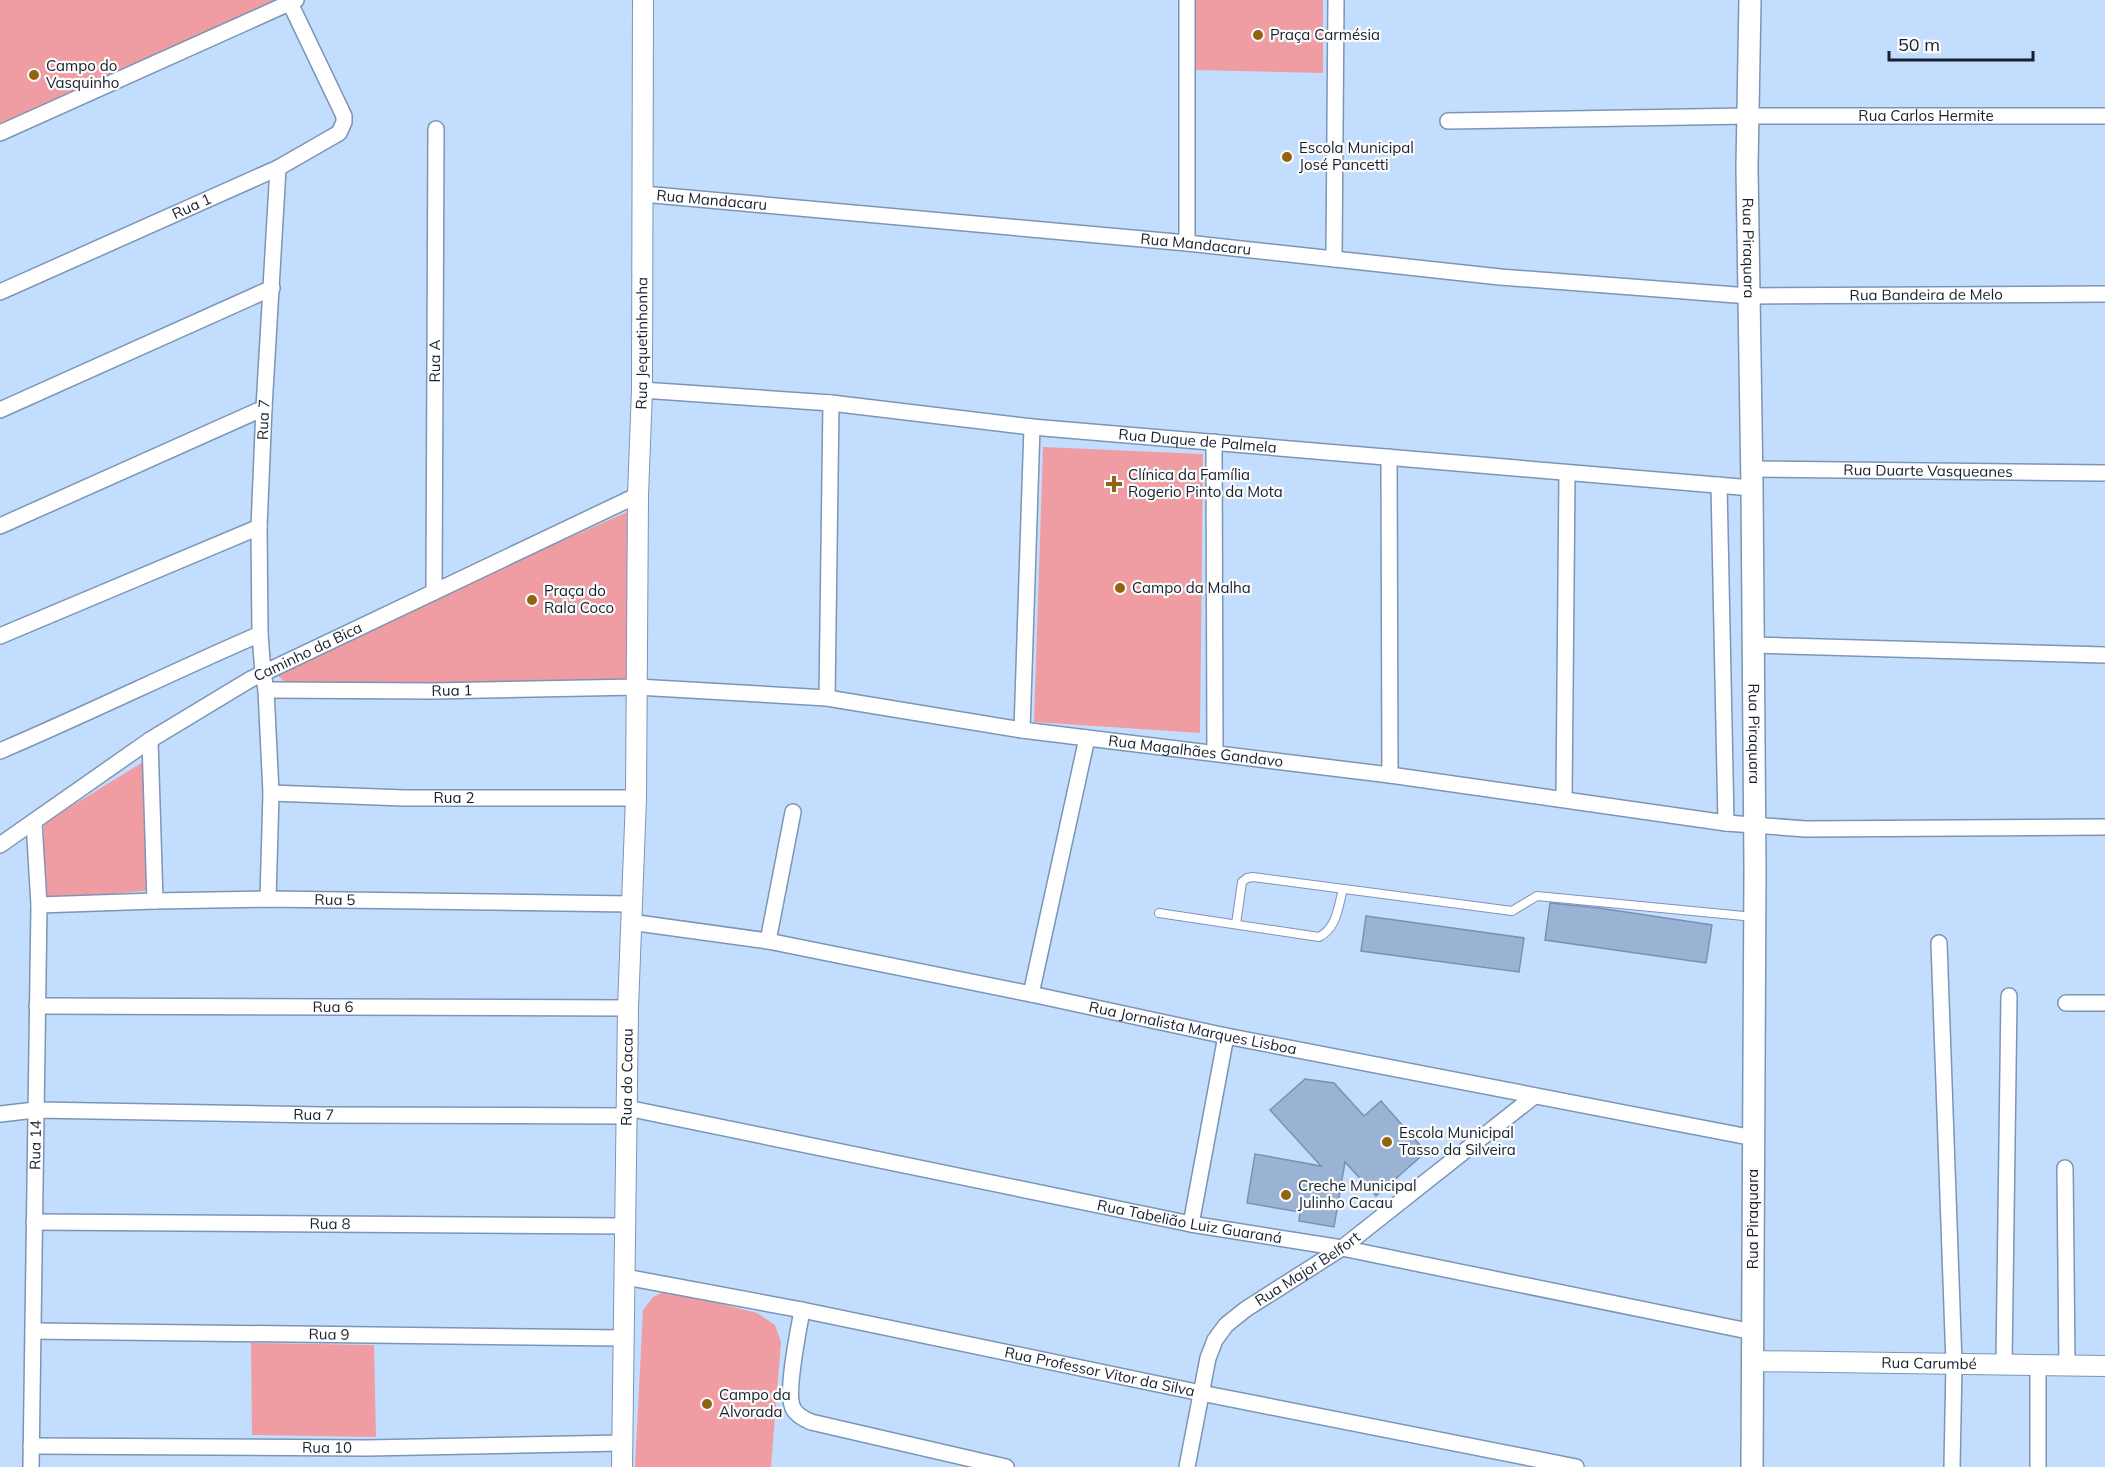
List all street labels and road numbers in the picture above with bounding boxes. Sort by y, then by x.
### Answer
street label: Rua Carlos Hermite [1858,106,1994,125]
street label: Rua Mandacaru [656,185,768,214]
street label: Rua 1 [169,189,214,223]
street label: Rua Piraquara [1738,197,1759,298]
street label: Rua Mandacaru [1140,229,1252,259]
street label: Rua Jequetinhonha [631,277,651,410]
street label: Rua Bandeira de Melo [1849,285,2003,304]
street label: Rua A [425,339,444,383]
street label: Rua 7 [253,399,274,441]
street label: Rua Duque de Palmela [1118,424,1277,457]
street label: Rua Duarte Vasqueanes [1843,460,2013,481]
street label: Caminho da Bica [250,618,365,685]
street label: Rua 1 [431,680,473,700]
street label: Rua Piraquara [1745,683,1764,784]
street label: Rua Magalhães Gandavo [1107,731,1284,771]
street label: Rua 2 [433,788,474,807]
street label: Rua 5 [314,890,356,909]
street label: Rua 6 [312,997,354,1016]
street label: Rua Jornalista Marques Lisboa [1087,997,1298,1058]
street label: Rua do Cacau [616,1028,637,1126]
street label: Rua 7 [293,1105,334,1124]
street label: Rua 14 [25,1120,45,1170]
street label: Rua Piraquara [1743,1169,1762,1269]
street label: Rua Tabelião Luiz Guaraná [1096,1195,1283,1247]
street label: Rua 8 [309,1214,351,1233]
street label: Rua Major Belfort [1251,1227,1364,1310]
street label: Rua 9 [308,1324,350,1344]
street label: Rua Professor Vitor da Silva [1003,1342,1197,1400]
street label: Rua Carumbé [1881,1353,1977,1373]
street label: Rua 10 [302,1438,352,1457]

